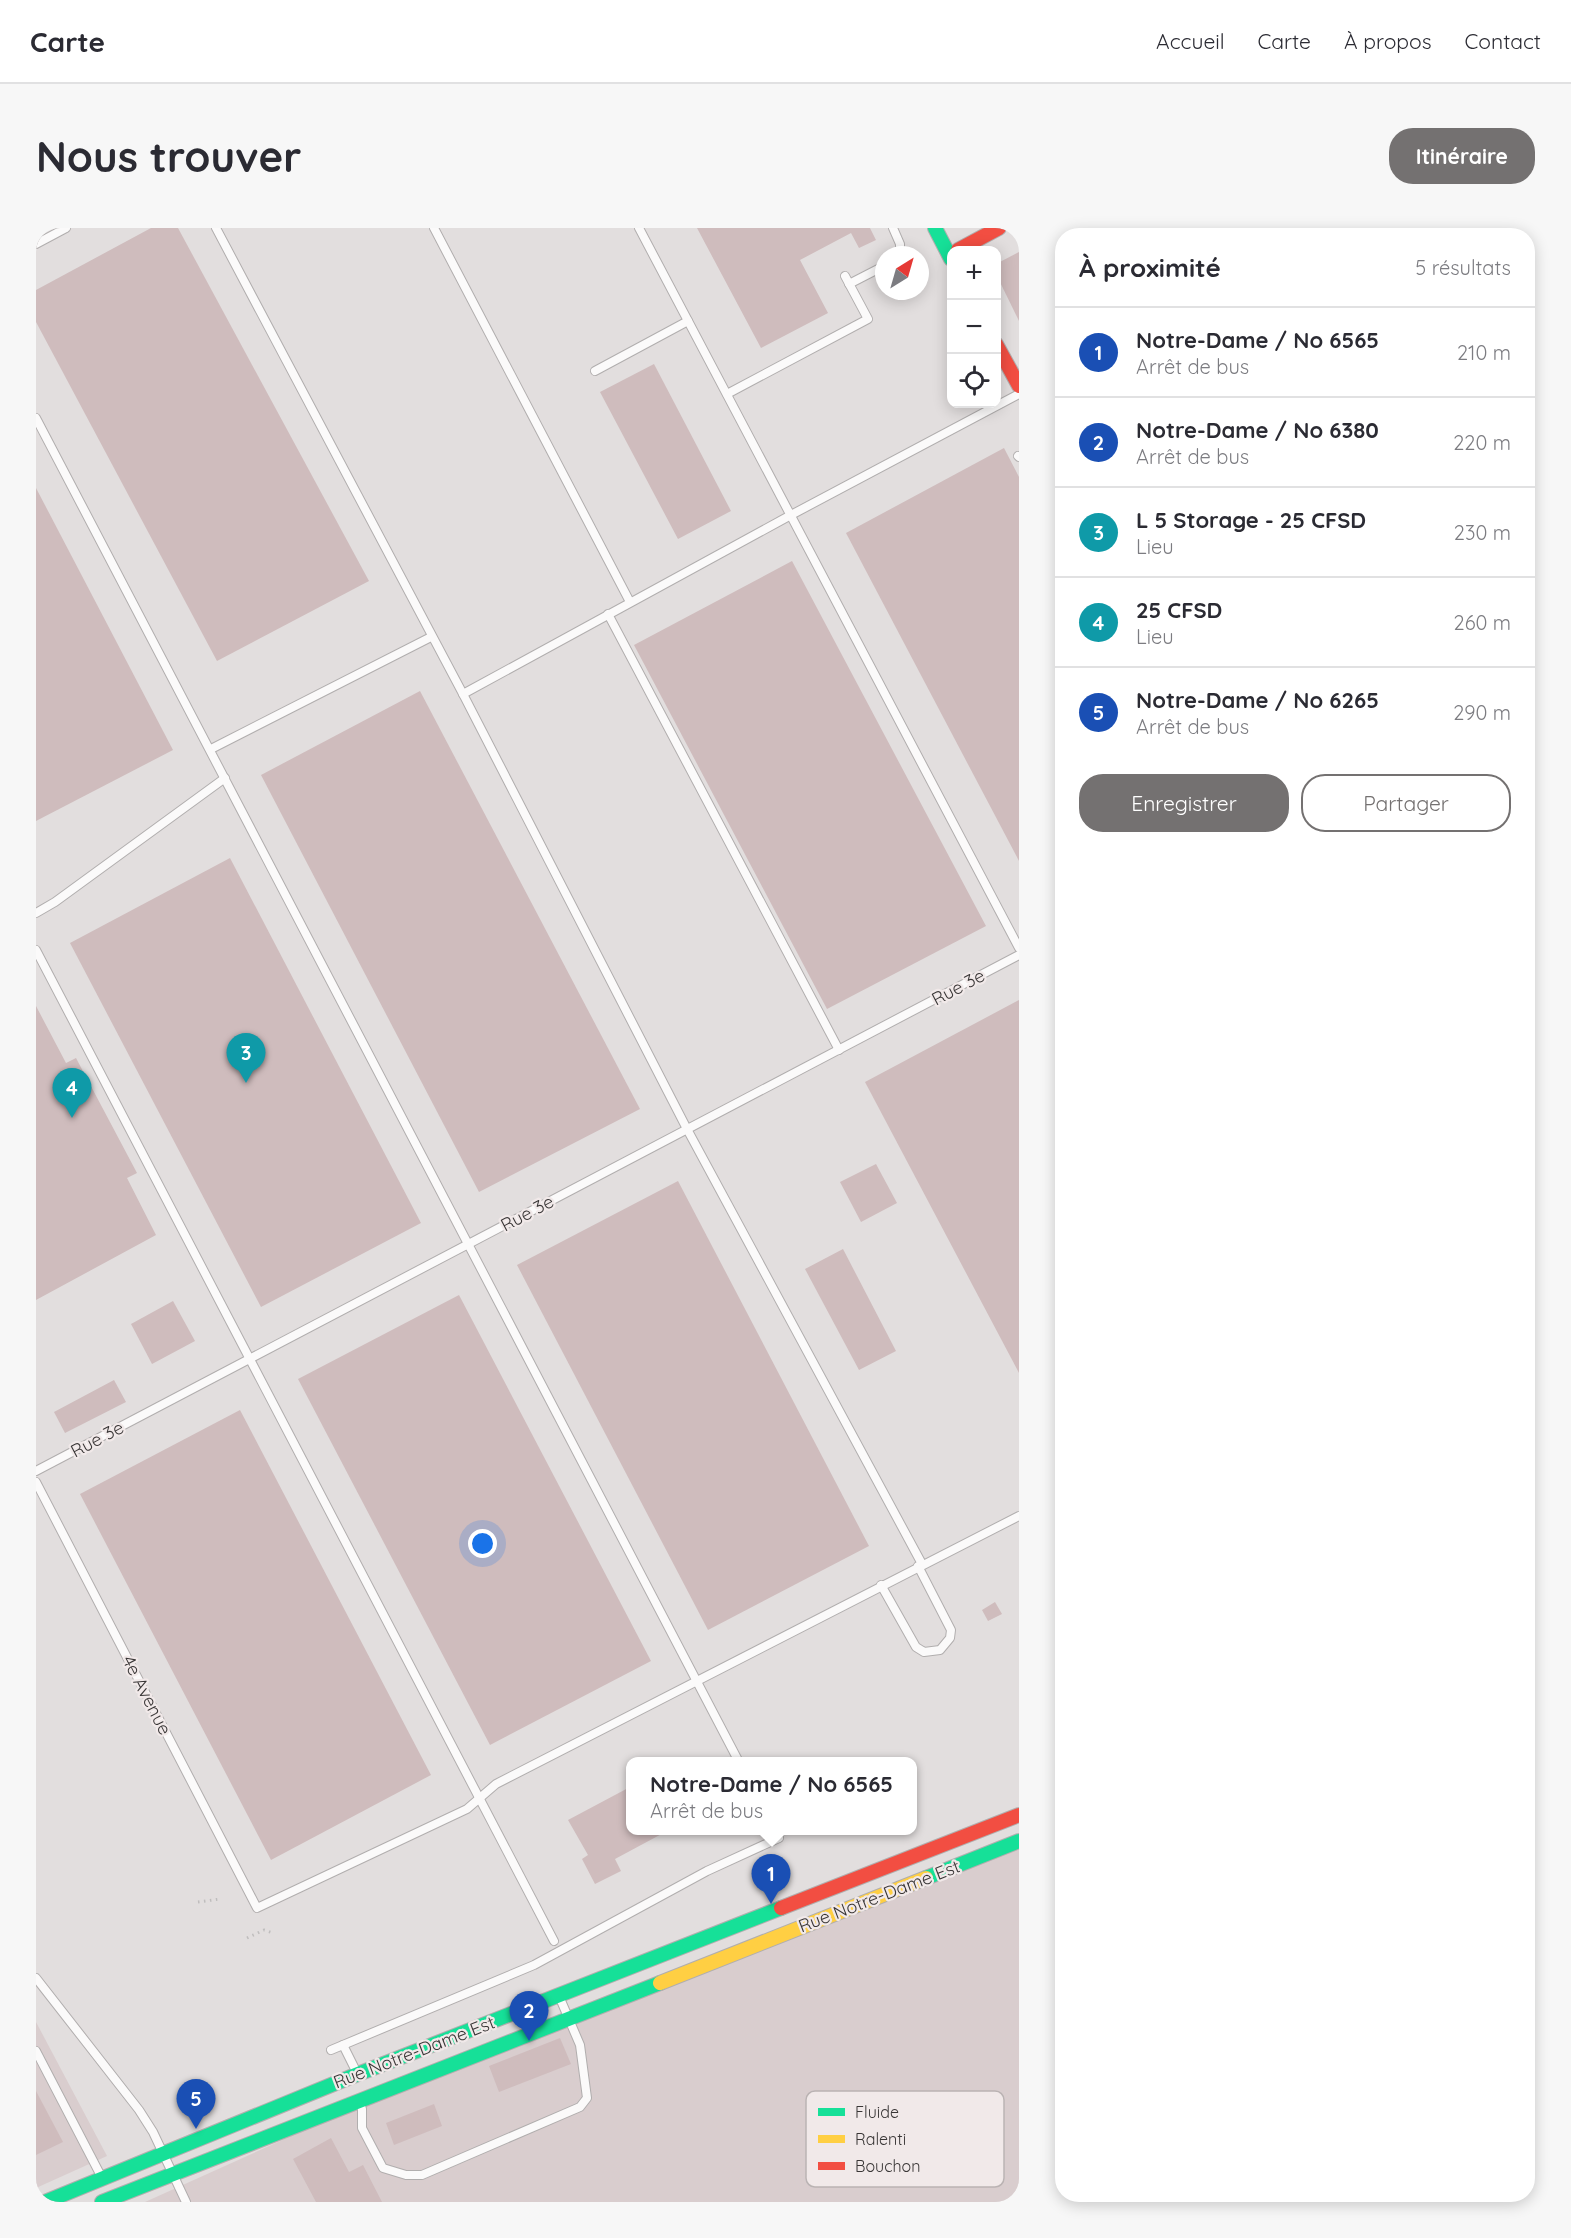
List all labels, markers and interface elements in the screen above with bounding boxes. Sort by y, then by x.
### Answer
text: Carte [30,24,105,59]
text: Accueil [1156,28,1225,54]
text: Carte [1258,28,1311,54]
text: À propos [1344,28,1432,54]
text: Contact [1465,28,1541,54]
button: Itinéraire [1389,128,1535,184]
text: Nous trouver [36,130,301,183]
north arrow [875,246,929,300]
map controls [947,246,1001,408]
button: + [947,246,1001,300]
text: À proximité [1079,251,1221,284]
text: 5 résultats [1415,255,1511,280]
button: − [947,300,1001,354]
text: Notre-Dame / No 6565 [1136,326,1379,354]
text: 1 [1095,340,1102,365]
text: 210 m [1457,340,1511,365]
button: locate [947,354,1001,408]
text: Arrêt de bus [1136,354,1249,379]
text: Notre-Dame / No 6380 [1136,416,1379,444]
text: 2 [1093,430,1104,455]
text: 220 m [1453,430,1511,455]
text: Arrêt de bus [1136,444,1249,469]
text: L 5 Storage - 25 CFSD [1136,506,1366,534]
text: 3 [1093,520,1104,545]
text: 230 m [1454,520,1511,545]
text: Lieu [1136,534,1174,559]
text: 25 CFSD [1136,596,1222,624]
text: 4 [1093,610,1104,635]
text: 260 m [1454,610,1511,635]
text: Lieu [1136,624,1174,649]
text: Notre-Dame / No 6265 [1136,686,1379,714]
text: 5 [1093,700,1104,725]
text: 290 m [1453,700,1511,725]
text: Arrêt de bus [1136,714,1249,739]
button: Enregistrer [1079,774,1289,832]
button: Partager [1301,774,1511,832]
street label: Rue 3e [928,964,988,1010]
pin: 3 [226,1034,266,1083]
pin: 4 [52,1068,92,1118]
street label: Rue 3e [497,1190,557,1236]
street label: Rue 3e [67,1416,127,1462]
your location [468,1529,497,1558]
street label: 4e Avenue [117,1651,177,1739]
popup [626,1757,917,1835]
text: Notre-Dame / No 6565 [650,1770,893,1798]
text: Arrêt de bus [650,1798,763,1823]
pin: 1 [752,1854,790,1904]
street label: Rue Notre-Dame Est [795,1855,963,1937]
pin: 2 [510,1992,548,2041]
street label: Rue Notre-Dame Est [330,2011,498,2093]
pin: 5 [176,2080,216,2129]
legend [806,2091,1004,2187]
text: Fluide [855,2102,899,2122]
text: Ralenti [855,2129,906,2149]
text: Bouchon [855,2156,920,2176]

